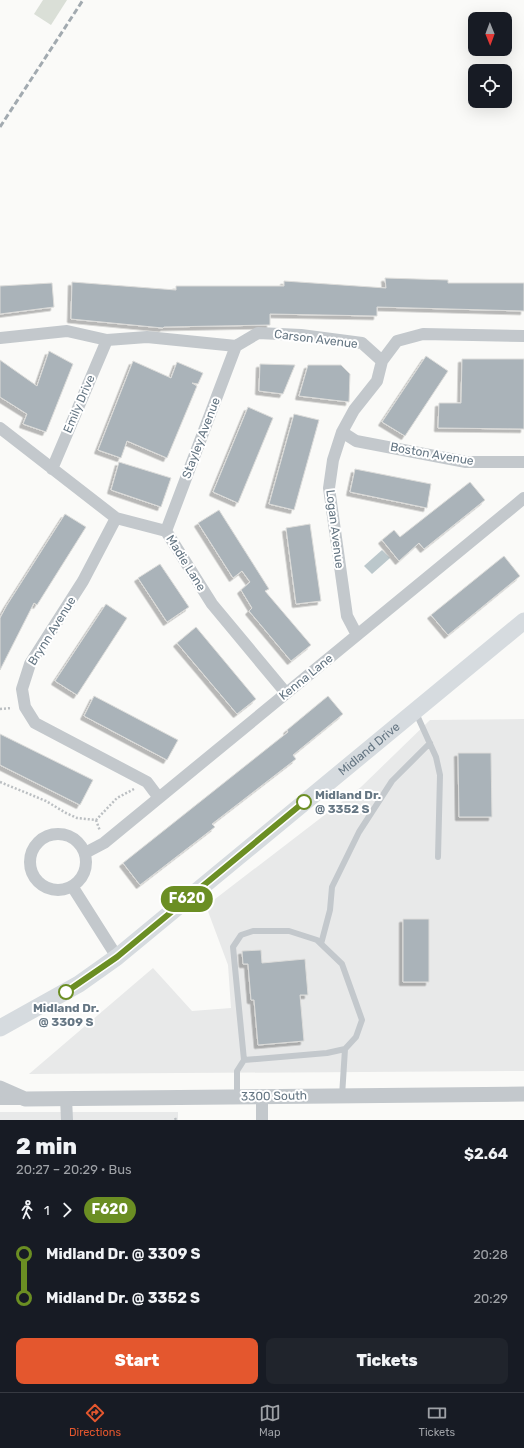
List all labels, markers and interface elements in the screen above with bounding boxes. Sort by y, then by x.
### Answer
north arrow [468,12,512,56]
map controls [468,12,512,108]
button: locate [468,64,512,108]
street label: Carson Avenue [273,327,359,351]
street label: Emily Drive [60,373,98,435]
street label: Stayley Avenue [179,395,223,480]
street label: Boston Avenue [389,440,475,468]
street label: Logan Avenue [323,489,347,569]
street label: Madie Lane [163,532,209,594]
street label: Brynn Avenue [25,594,79,668]
street label: Kenna Lane [276,651,336,703]
street label: Midland Drive [336,719,403,778]
place label: Midland Dr. @ 3352 S [315,788,381,816]
marker: Midland Dr. @ 3352 S [296,794,312,810]
line badge: F620 [159,886,215,912]
text: F620 [169,890,205,907]
marker: Midland Dr. @ 3309 S [58,984,74,1000]
place label: Midland Dr. @ 3309 S [33,1001,99,1029]
street label: 3300 South [241,1088,307,1104]
text: 2 min [16,1133,77,1160]
text: $2.64 [464,1145,508,1163]
text: 20:27 – 20:29 · Bus [16,1162,132,1177]
icon: walk [16,1199,38,1221]
icon: forward [56,1199,78,1221]
text: F620 [92,1201,128,1218]
text: 1 [44,1203,50,1218]
text: Midland Dr. @ 3309 S [46,1245,200,1263]
text: 20:28 [473,1247,508,1262]
text: Midland Dr. @ 3352 S [46,1289,200,1307]
text: 20:29 [473,1291,508,1306]
button: Start [16,1338,258,1384]
button: Tickets [266,1338,508,1384]
tab: Directions [69,1402,121,1439]
tab: Map [259,1402,281,1439]
tab: Tickets [419,1402,455,1439]

